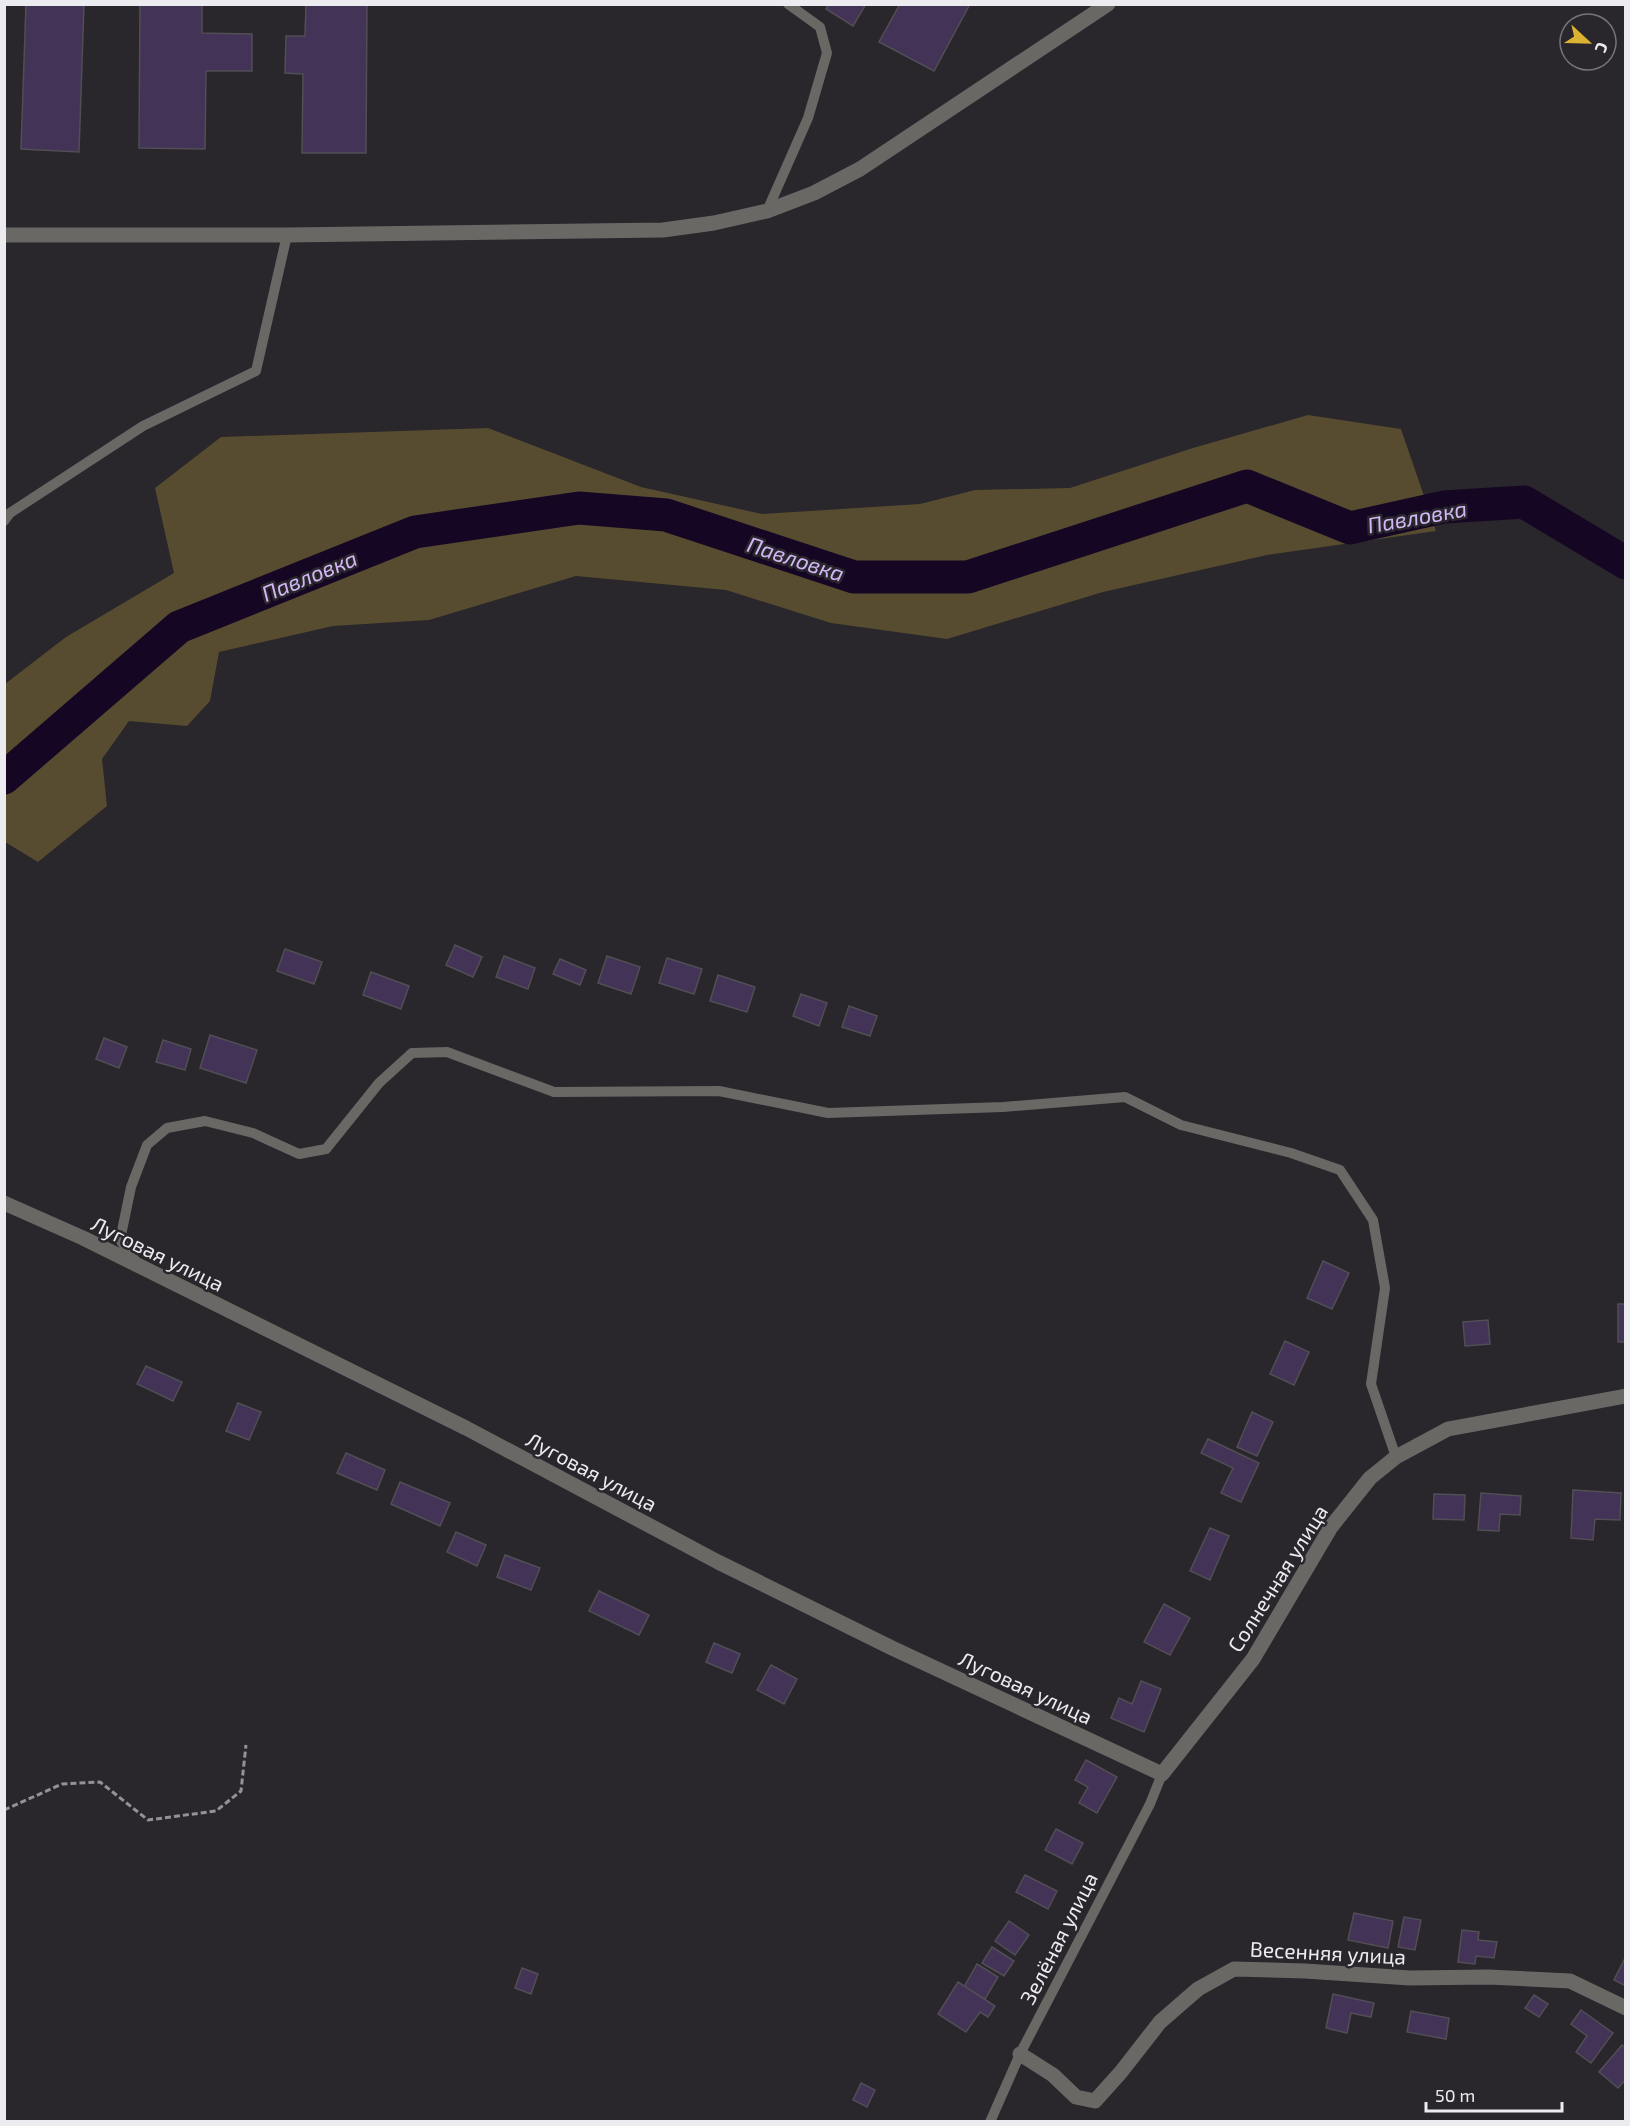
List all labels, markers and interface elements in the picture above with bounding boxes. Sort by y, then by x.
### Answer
north arrow [1558,12,1618,72]
text: С [1592,40,1613,56]
water label: Павловка [1365,494,1469,538]
water label: Павловка [744,530,848,586]
water label: Павловка [258,544,360,606]
street label: Луговая улица [87,1210,228,1297]
street label: Луговая улица [522,1426,662,1517]
street label: Солнечная улица [1222,1500,1333,1657]
street label: Луговая улица [955,1645,1097,1730]
street label: Зелёная улица [1014,1868,1103,2009]
street label: Весенняя улица [1249,1935,1407,1970]
scale bar [1426,2075,1562,2113]
text: 50 m [1435,2084,1475,2106]

